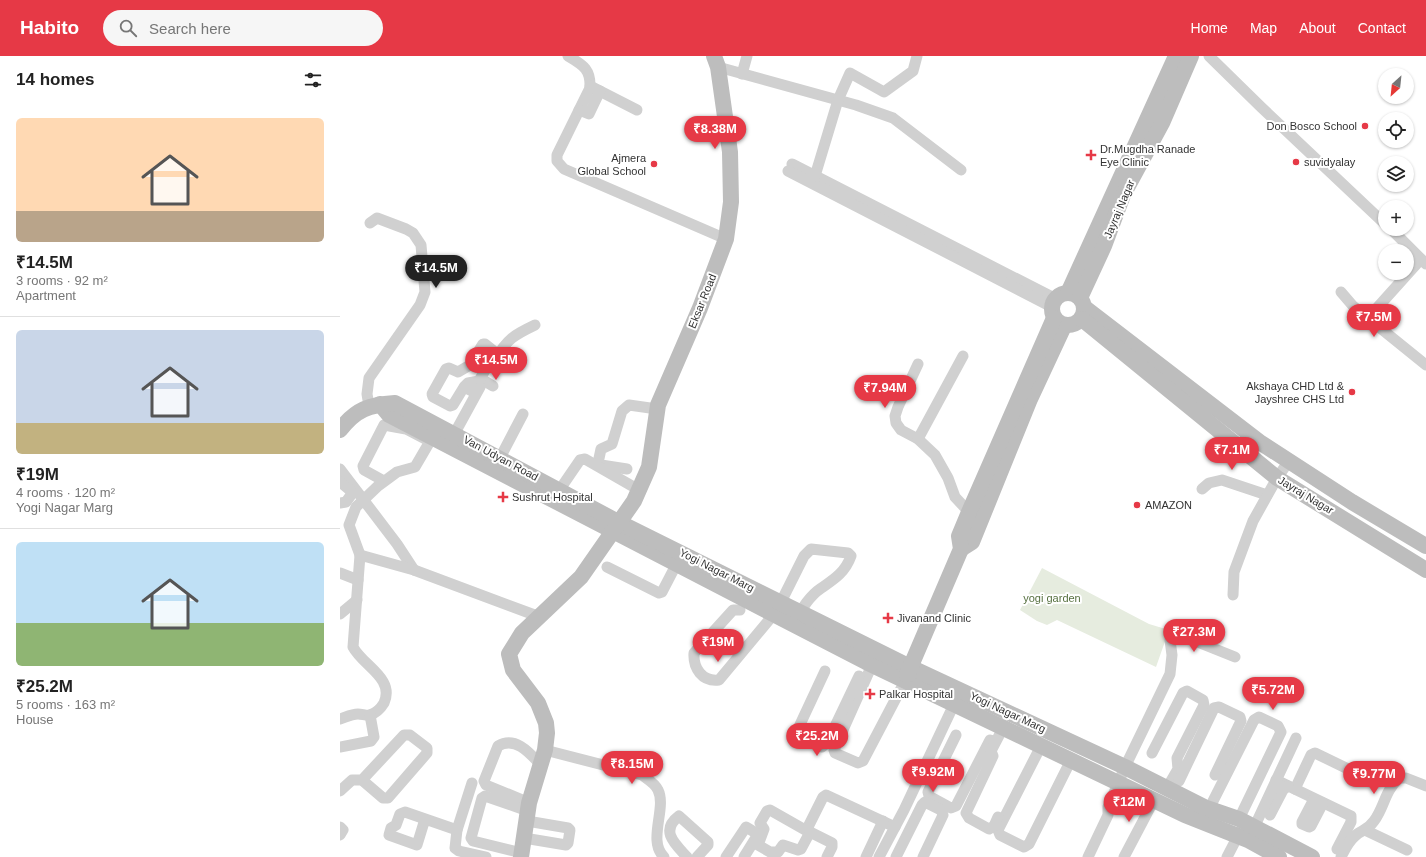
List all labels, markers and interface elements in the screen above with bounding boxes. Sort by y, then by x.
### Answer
search box [103,10,383,46]
text: Habito [20,17,79,38]
icon: search [117,17,139,39]
text: Search here [149,20,231,37]
text: Home [1191,20,1228,36]
text: Map [1250,20,1277,36]
text: About [1299,20,1336,36]
text: Contact [1358,20,1406,36]
north arrow [1378,68,1414,104]
map controls [1378,68,1414,280]
icon: filters [302,69,324,91]
text: 14 homes [16,70,94,89]
button: locate [1378,112,1414,148]
pin: ₹8.38M [682,116,748,150]
place label: Don Bosco School [1267,120,1357,132]
text: ₹8.38M [693,121,737,136]
marker: Don Bosco School [1360,121,1370,131]
place label: Dr.Mugdha Ranade Eye Clinic [1100,143,1195,168]
icon: home [134,144,206,216]
marker: Dr.Mugdha Ranade Eye Clinic [1085,149,1097,161]
place label: Ajmera Global School [578,152,647,177]
place label: suvidyalay [1304,156,1356,168]
button: layers [1378,156,1414,192]
marker: suvidyalay [1291,157,1301,167]
marker: Ajmera Global School [649,159,659,169]
street label: Jayraj Nagar [1101,178,1137,240]
button: + [1378,200,1414,236]
button: − [1378,244,1414,280]
text: ₹14.5M [16,253,73,272]
pin: ₹14.5M [403,255,469,289]
text: ₹14.5M [414,260,458,275]
street label: Eksar Road [686,272,718,330]
text: 3 rooms · 92 m² [16,273,108,288]
text: Apartment [16,288,76,303]
pin: ₹7.5M [1346,304,1402,338]
text: ₹7.5M [1356,309,1392,324]
pin: ₹14.5M [463,347,529,381]
text: ₹14.5M [474,352,518,367]
icon: home [134,356,206,428]
pin: ₹7.94M [852,375,918,409]
text: ₹7.94M [863,380,907,395]
place label: Akshaya CHD Ltd & Jayshree CHS Ltd [1246,380,1345,405]
marker: Akshaya CHD Ltd & Jayshree CHS Ltd [1347,387,1357,397]
street label: Van Udyan Road [462,433,540,483]
pin: ₹7.1M [1204,437,1260,471]
text: ₹7.1M [1214,442,1250,457]
text: ₹19M [16,465,59,484]
street label: Jayraj Nagar [1276,474,1336,516]
text: 4 rooms · 120 m² [16,485,115,500]
marker: Sushrut Hospital [497,491,509,503]
place label: Sushrut Hospital [512,491,593,503]
place label: AMAZON [1145,499,1192,511]
text: Yogi Nagar Marg [16,500,113,515]
marker: AMAZON [1132,500,1142,510]
street label: Yogi Nagar Marg [678,546,756,594]
icon: home [134,568,206,640]
park label: yogi garden [1023,592,1081,604]
marker: Jivanand Clinic [882,612,894,624]
place label: Jivanand Clinic [897,612,971,624]
pin: ₹27.3M [1161,619,1227,653]
text: ₹27.3M [1172,624,1216,639]
pin: ₹19M [694,629,742,663]
text: ₹19M [702,634,734,649]
text: ₹25.2M [16,677,73,696]
pin: ₹5.72M [1240,677,1306,711]
text: ₹5.72M [1251,682,1295,697]
marker: Palkar Hospital [864,688,876,700]
place label: Palkar Hospital [879,688,953,700]
street label: Yogi Nagar Marg [968,689,1048,735]
text: 5 rooms · 163 m² [16,697,115,712]
text: House [16,712,54,727]
pin: ₹25.2M [784,723,850,757]
text: ₹25.2M [795,728,839,743]
pin: ₹8.15M [599,751,665,785]
text: ₹8.15M [610,756,654,771]
pin: ₹9.92M [900,759,966,793]
pin: ₹9.77M [1341,761,1407,795]
text: ₹9.92M [911,764,955,779]
text: ₹9.77M [1352,766,1396,781]
pin: ₹12M [1105,789,1153,823]
text: ₹12M [1113,794,1145,809]

